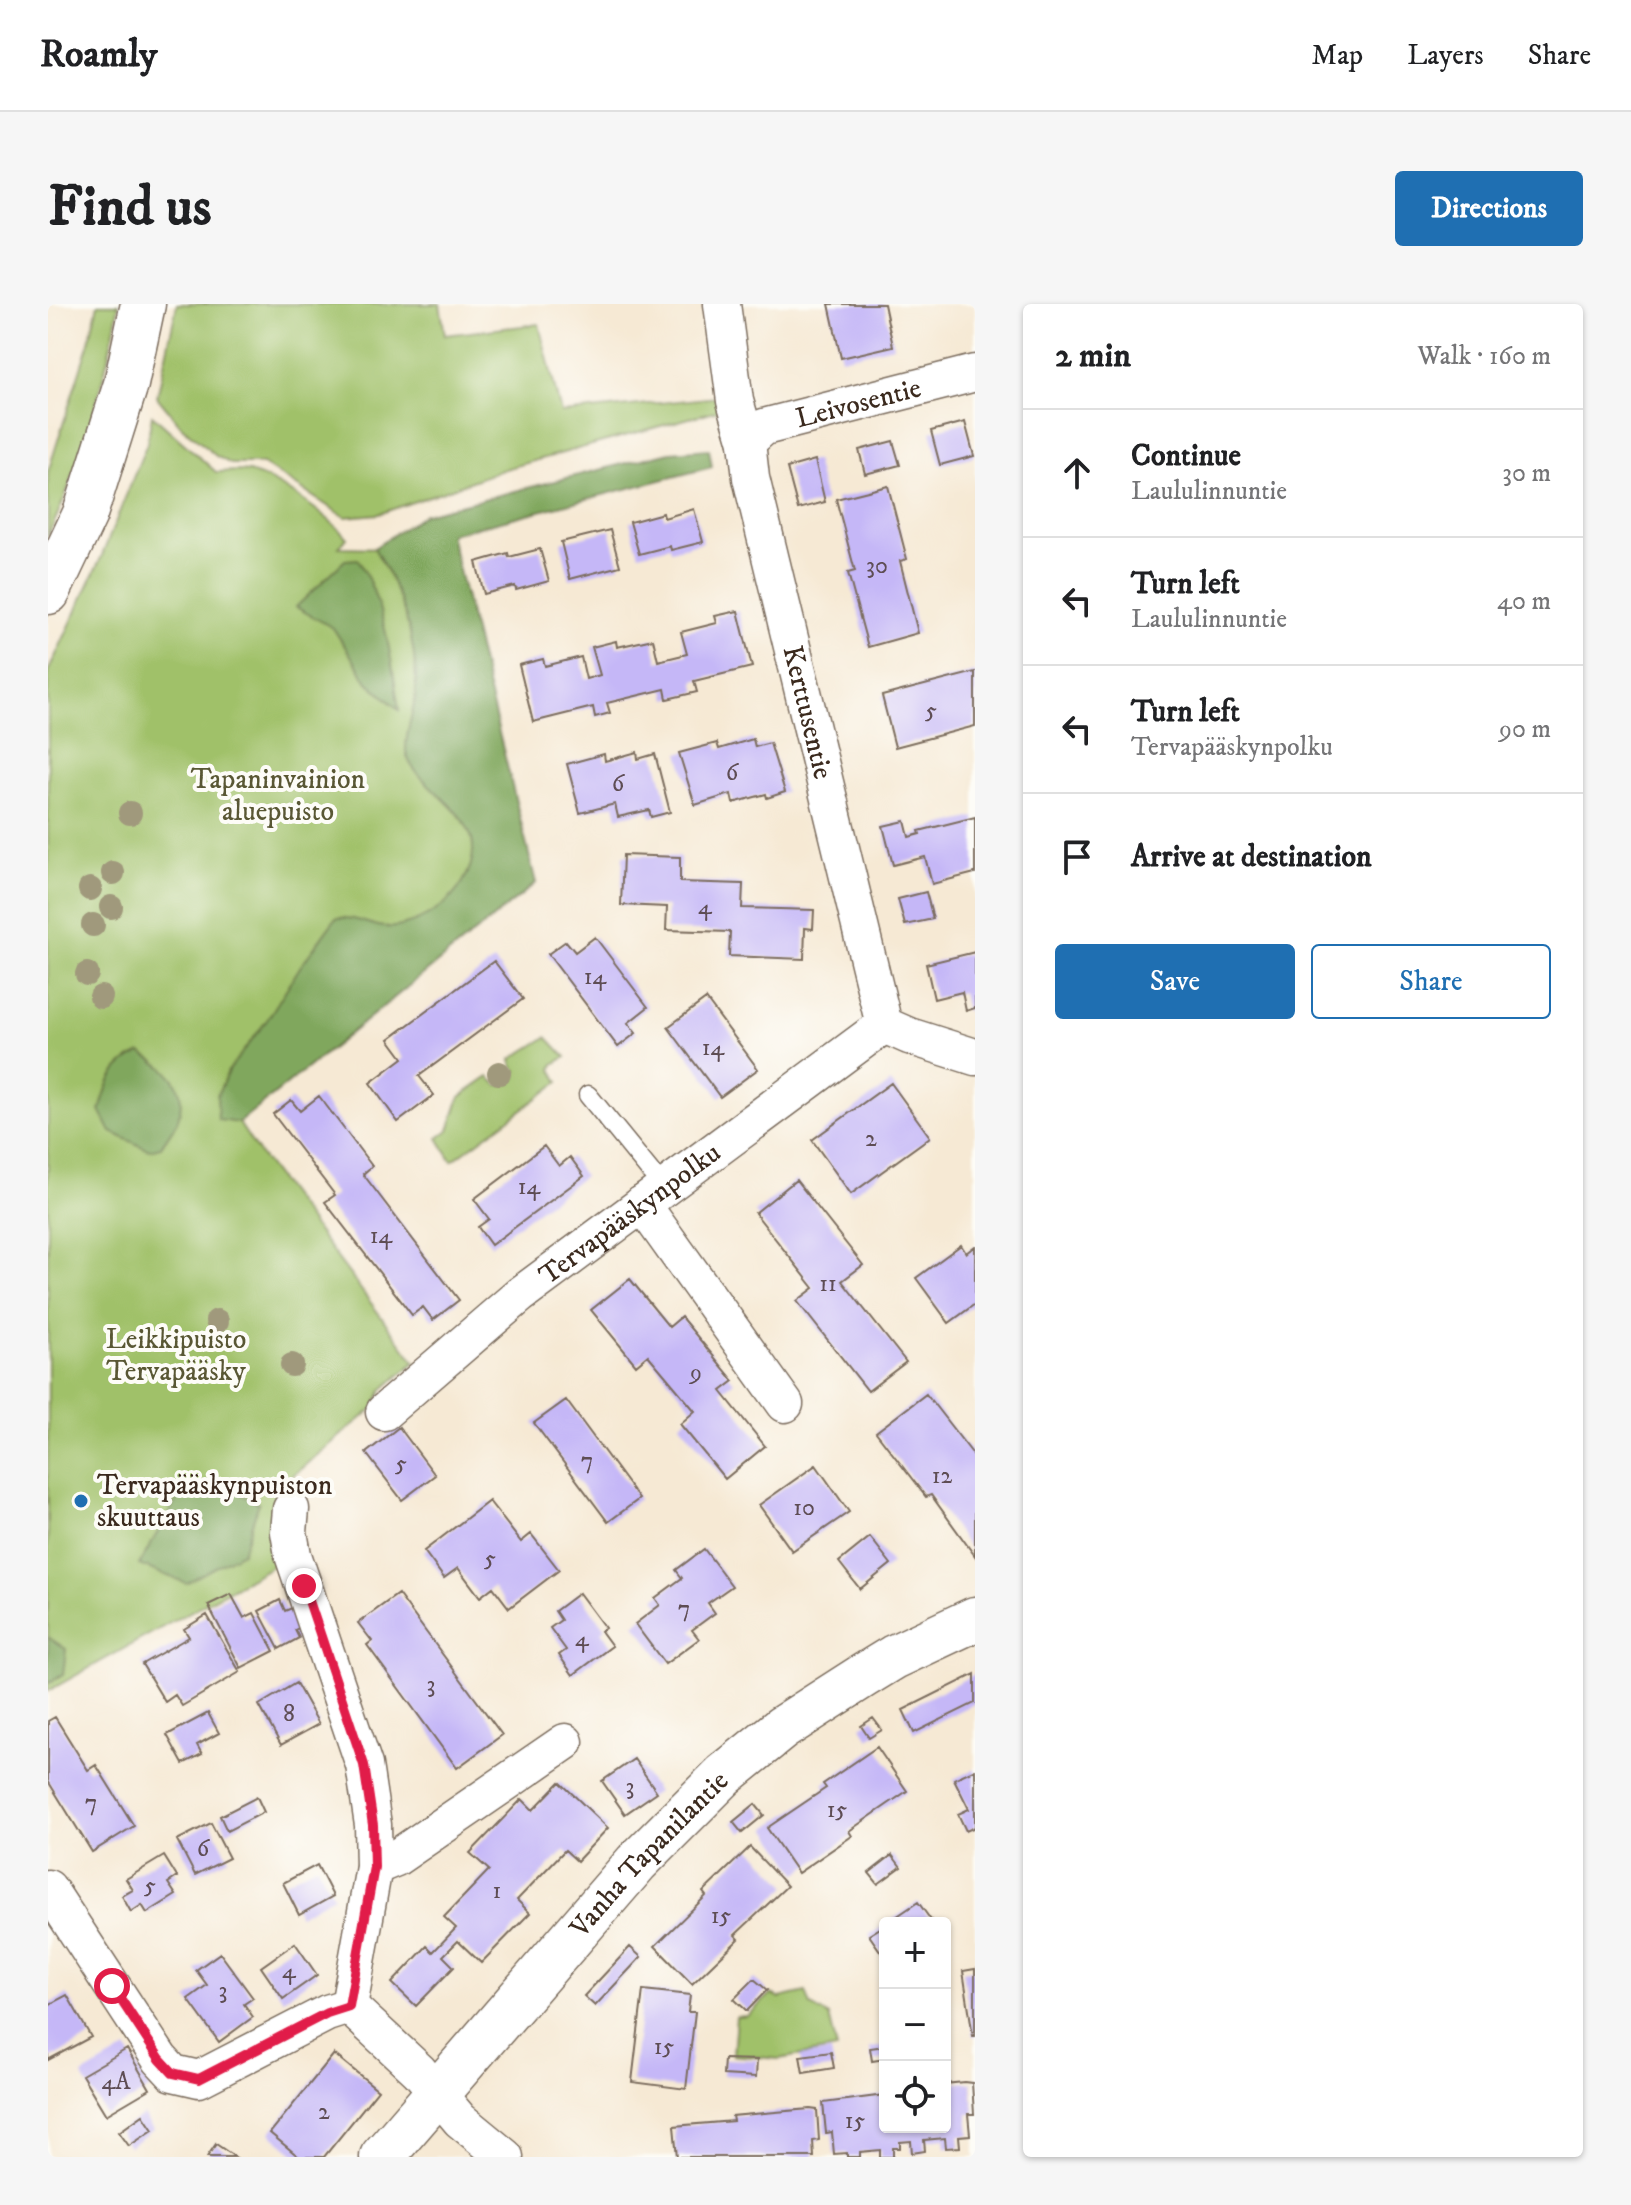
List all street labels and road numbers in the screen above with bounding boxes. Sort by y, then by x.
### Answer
street label: Leivosentie [792,370,925,436]
street label: Kerttusentie [775,642,841,783]
street label: Tervapääskynpolku [532,1135,727,1292]
street label: Vanha Tapanilantie [562,1763,736,1945]

